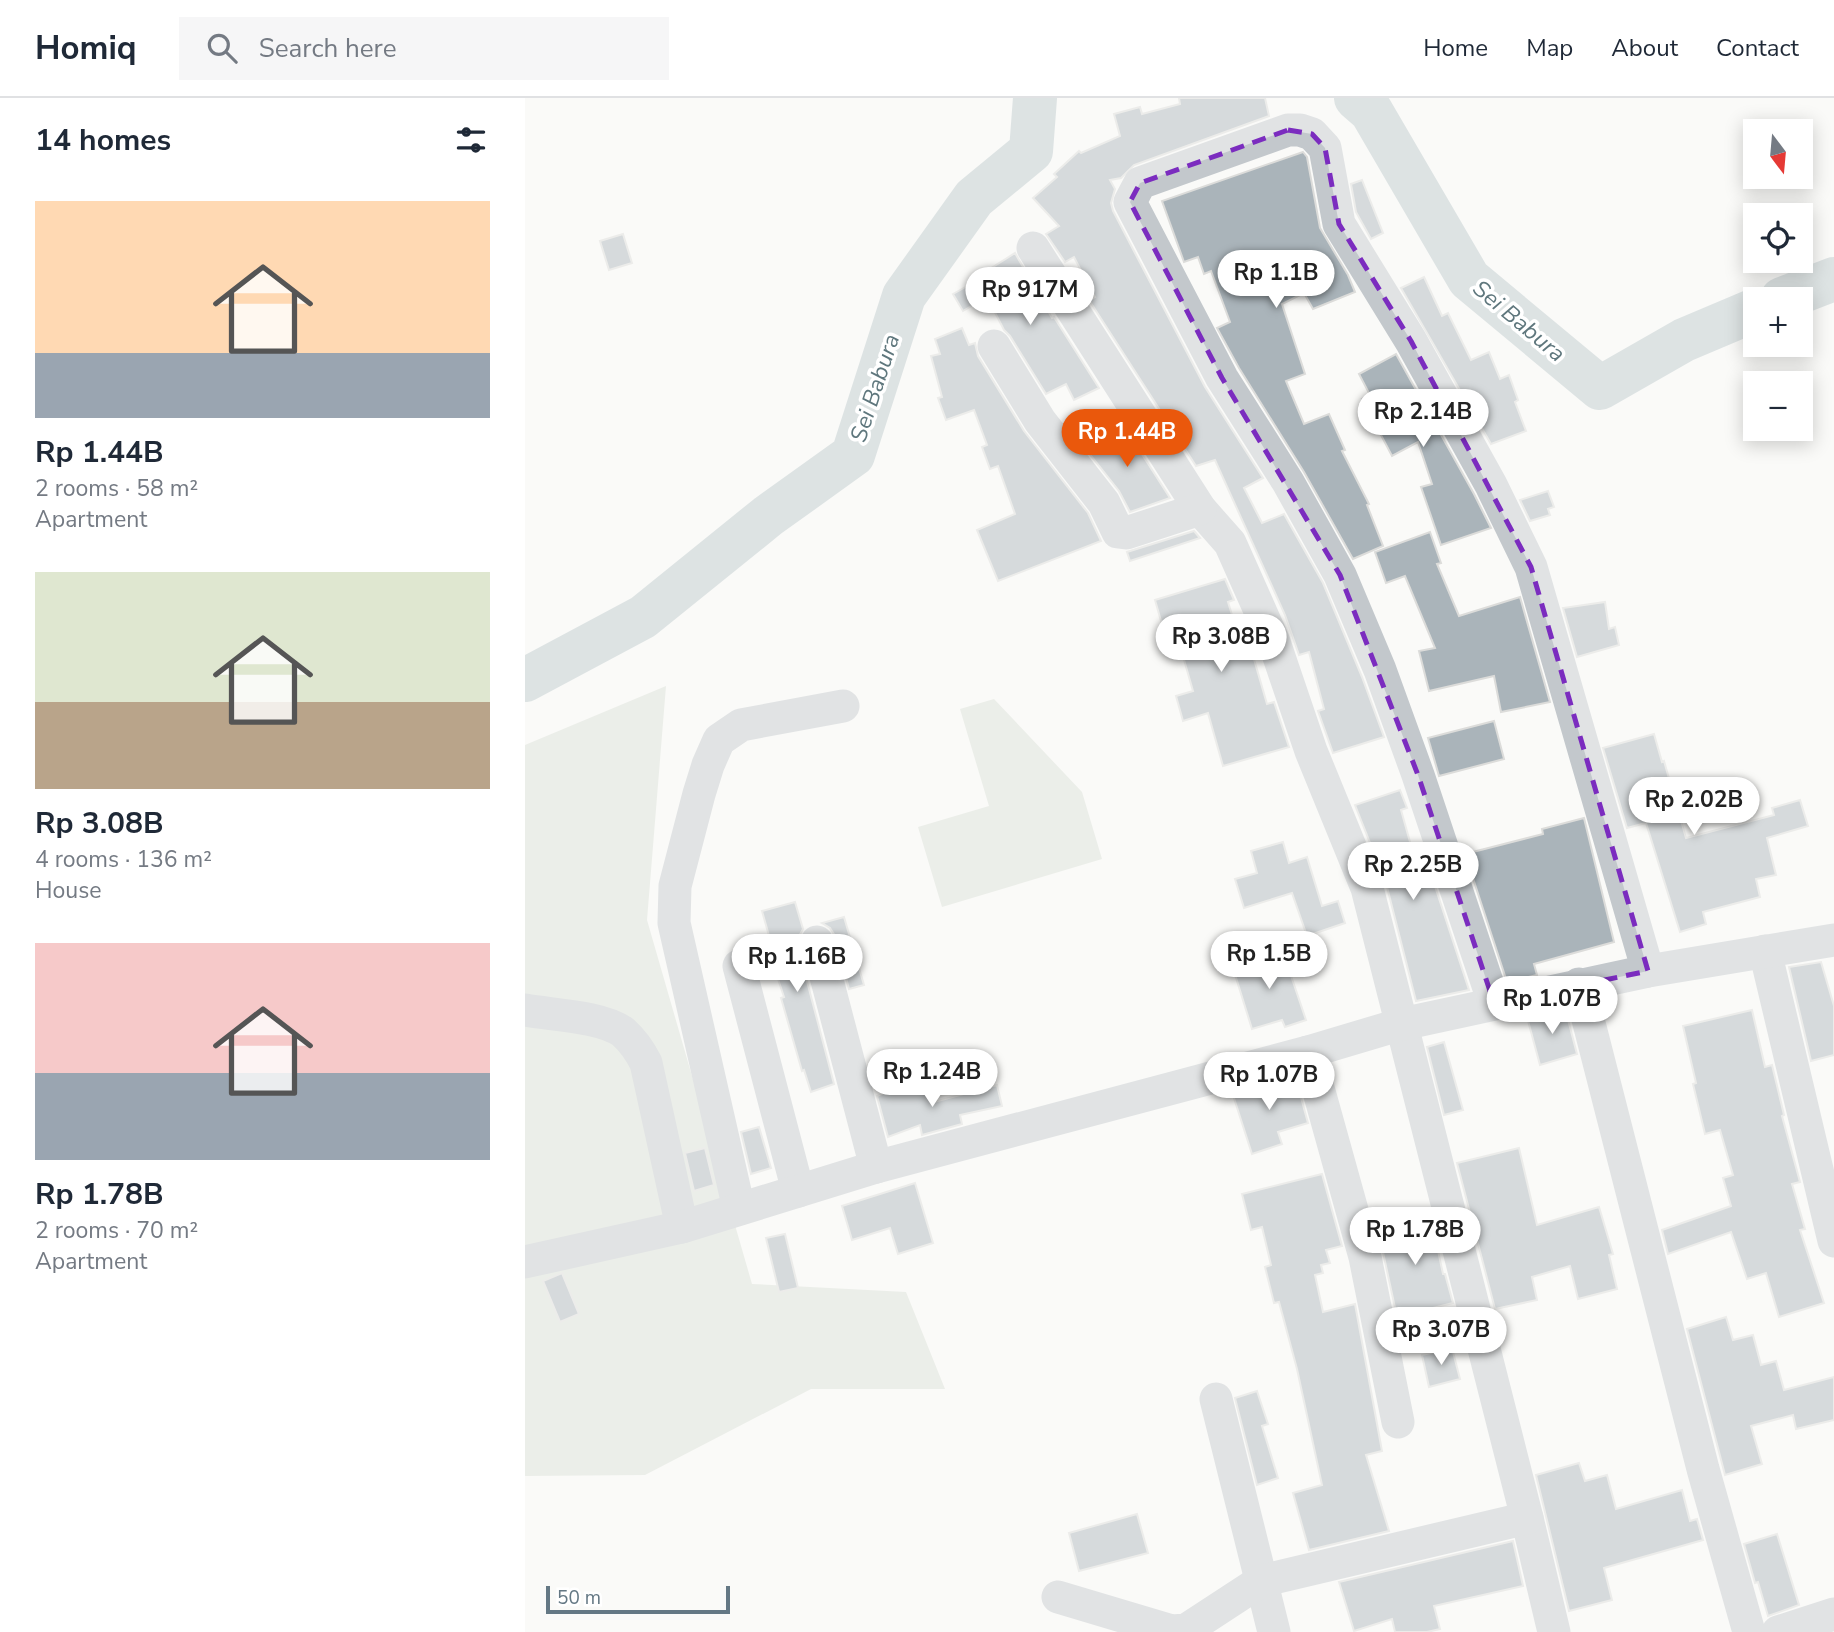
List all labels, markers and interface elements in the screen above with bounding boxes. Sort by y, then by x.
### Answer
search box [179,17,669,80]
text: Homiq [35,26,137,71]
icon: search [203,29,241,67]
text: Search here [259,31,397,66]
text: Home [1423,32,1488,64]
text: Map [1526,32,1573,64]
text: About [1611,32,1678,64]
text: Contact [1716,32,1799,64]
north arrow [1743,119,1813,189]
map controls [1743,119,1813,441]
text: 14 homes [35,120,171,161]
icon: filters [452,121,490,159]
button: locate [1743,203,1813,273]
icon: home [200,246,326,372]
pin: Rp 1.1B [1211,250,1341,310]
text: Rp 1.1B [1234,257,1318,288]
pin: Rp 917M [965,268,1095,327]
water label: Sei Babura [1466,273,1572,369]
text: Rp 917M [981,274,1079,305]
button: + [1743,287,1813,357]
water label: Sei Babura [843,330,907,446]
button: − [1743,371,1813,441]
pin: Rp 2.14B [1351,390,1495,449]
text: Rp 2.14B [1374,396,1472,427]
pin: Rp 1.44B [1055,410,1199,469]
text: Rp 1.44B [1078,416,1176,447]
text: Rp 1.44B [35,432,164,473]
text: 2 rooms · 58 m² [35,473,198,504]
text: Apartment [35,504,147,535]
pin: Rp 3.08B [1149,614,1293,674]
icon: home [200,617,326,743]
text: Rp 3.08B [1172,621,1270,652]
pin: Rp 2.02B [1622,778,1766,837]
text: Rp 2.02B [1645,784,1743,815]
text: Rp 3.08B [35,803,164,844]
pin: Rp 2.25B [1341,842,1485,902]
text: 4 rooms · 136 m² [35,844,212,875]
text: Rp 2.25B [1364,849,1462,880]
text: House [35,875,102,906]
pin: Rp 1.5B [1204,932,1334,991]
pin: Rp 1.16B [725,934,869,994]
text: Rp 1.5B [1227,938,1311,969]
text: Rp 1.16B [748,941,846,972]
pin: Rp 1.07B [1480,976,1624,1036]
text: Rp 1.07B [1503,983,1601,1014]
icon: home [200,988,326,1114]
pin: Rp 1.24B [860,1049,1004,1109]
pin: Rp 1.07B [1197,1052,1341,1112]
text: Rp 1.24B [883,1056,981,1087]
text: Rp 1.07B [1220,1059,1318,1090]
text: Rp 1.78B [35,1174,164,1215]
pin: Rp 1.78B [1343,1208,1487,1267]
text: Rp 1.78B [1366,1214,1464,1245]
text: 2 rooms · 70 m² [35,1215,198,1246]
text: Apartment [35,1246,147,1277]
pin: Rp 3.07B [1369,1308,1513,1367]
text: Rp 3.07B [1392,1314,1490,1345]
scale bar [546,1583,730,1615]
text: 50 m [557,1585,601,1611]

